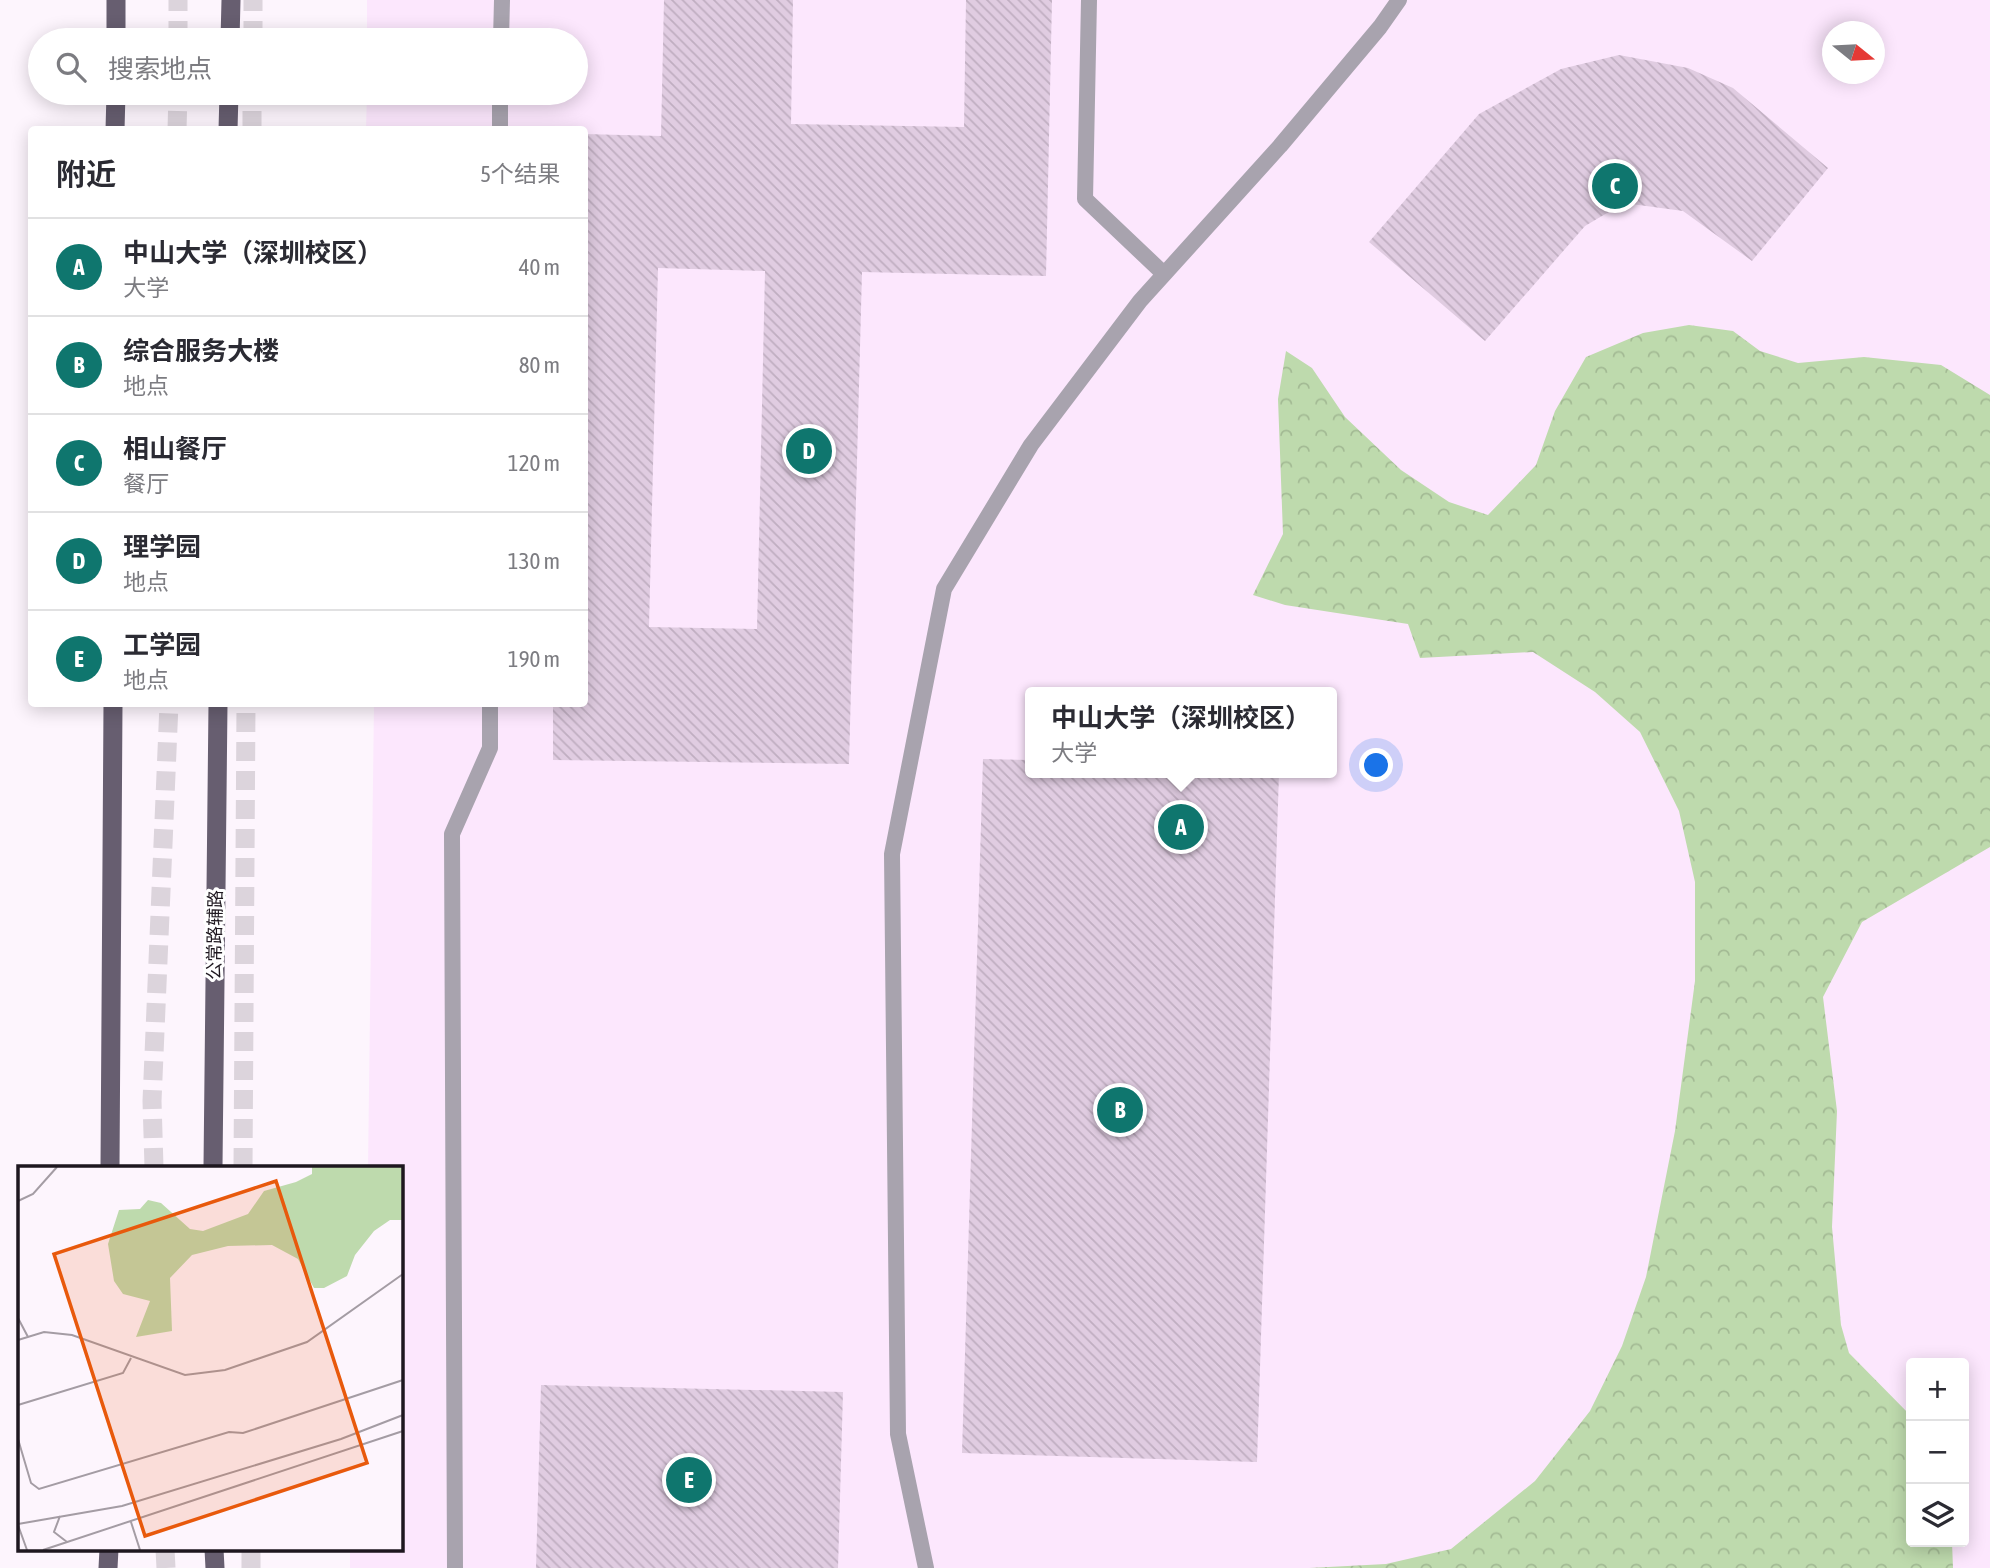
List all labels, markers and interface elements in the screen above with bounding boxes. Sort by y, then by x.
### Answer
north arrow [1822,21,1885,84]
search box [28,28,588,105]
icon: search [52,48,90,86]
text: 搜索地点 [108,54,212,84]
text: 附近 [56,157,116,191]
pin: C [1592,160,1638,212]
text: 5个结果 [480,161,560,187]
text: 中山大学（深圳校区） [123,238,383,268]
text: A [73,254,85,280]
text: 40 m [519,254,560,280]
text: 大学 [123,275,169,301]
text: 综合服务大楼 [123,336,279,366]
text: B [74,352,84,378]
text: 80 m [519,352,560,378]
text: 地点 [123,373,169,399]
pin: D [786,425,832,477]
text: 相山餐厅 [123,434,227,464]
text: C [74,450,84,476]
text: 120 m [508,450,560,476]
text: 餐厅 [123,471,169,497]
text: 理学园 [123,532,201,562]
text: D [73,548,85,574]
text: 130 m [508,548,560,574]
text: 地点 [123,569,169,595]
text: 工学园 [123,630,201,660]
text: E [74,646,84,672]
text: 190 m [508,646,560,672]
text: 地点 [123,667,169,693]
popup [1025,687,1337,778]
text: 中山大学（深圳校区） [1051,703,1311,733]
text: 大学 [1051,740,1097,766]
your location [1359,748,1393,782]
pin: A [1158,801,1204,853]
street label: 公常路辅路 [203,890,226,980]
pin: B [1097,1084,1143,1136]
inset map [18,1166,402,1550]
map controls [1906,1358,1969,1547]
button: + [1906,1358,1969,1421]
button: − [1906,1421,1969,1484]
pin: E [666,1454,712,1506]
button: layers [1906,1484,1969,1547]

